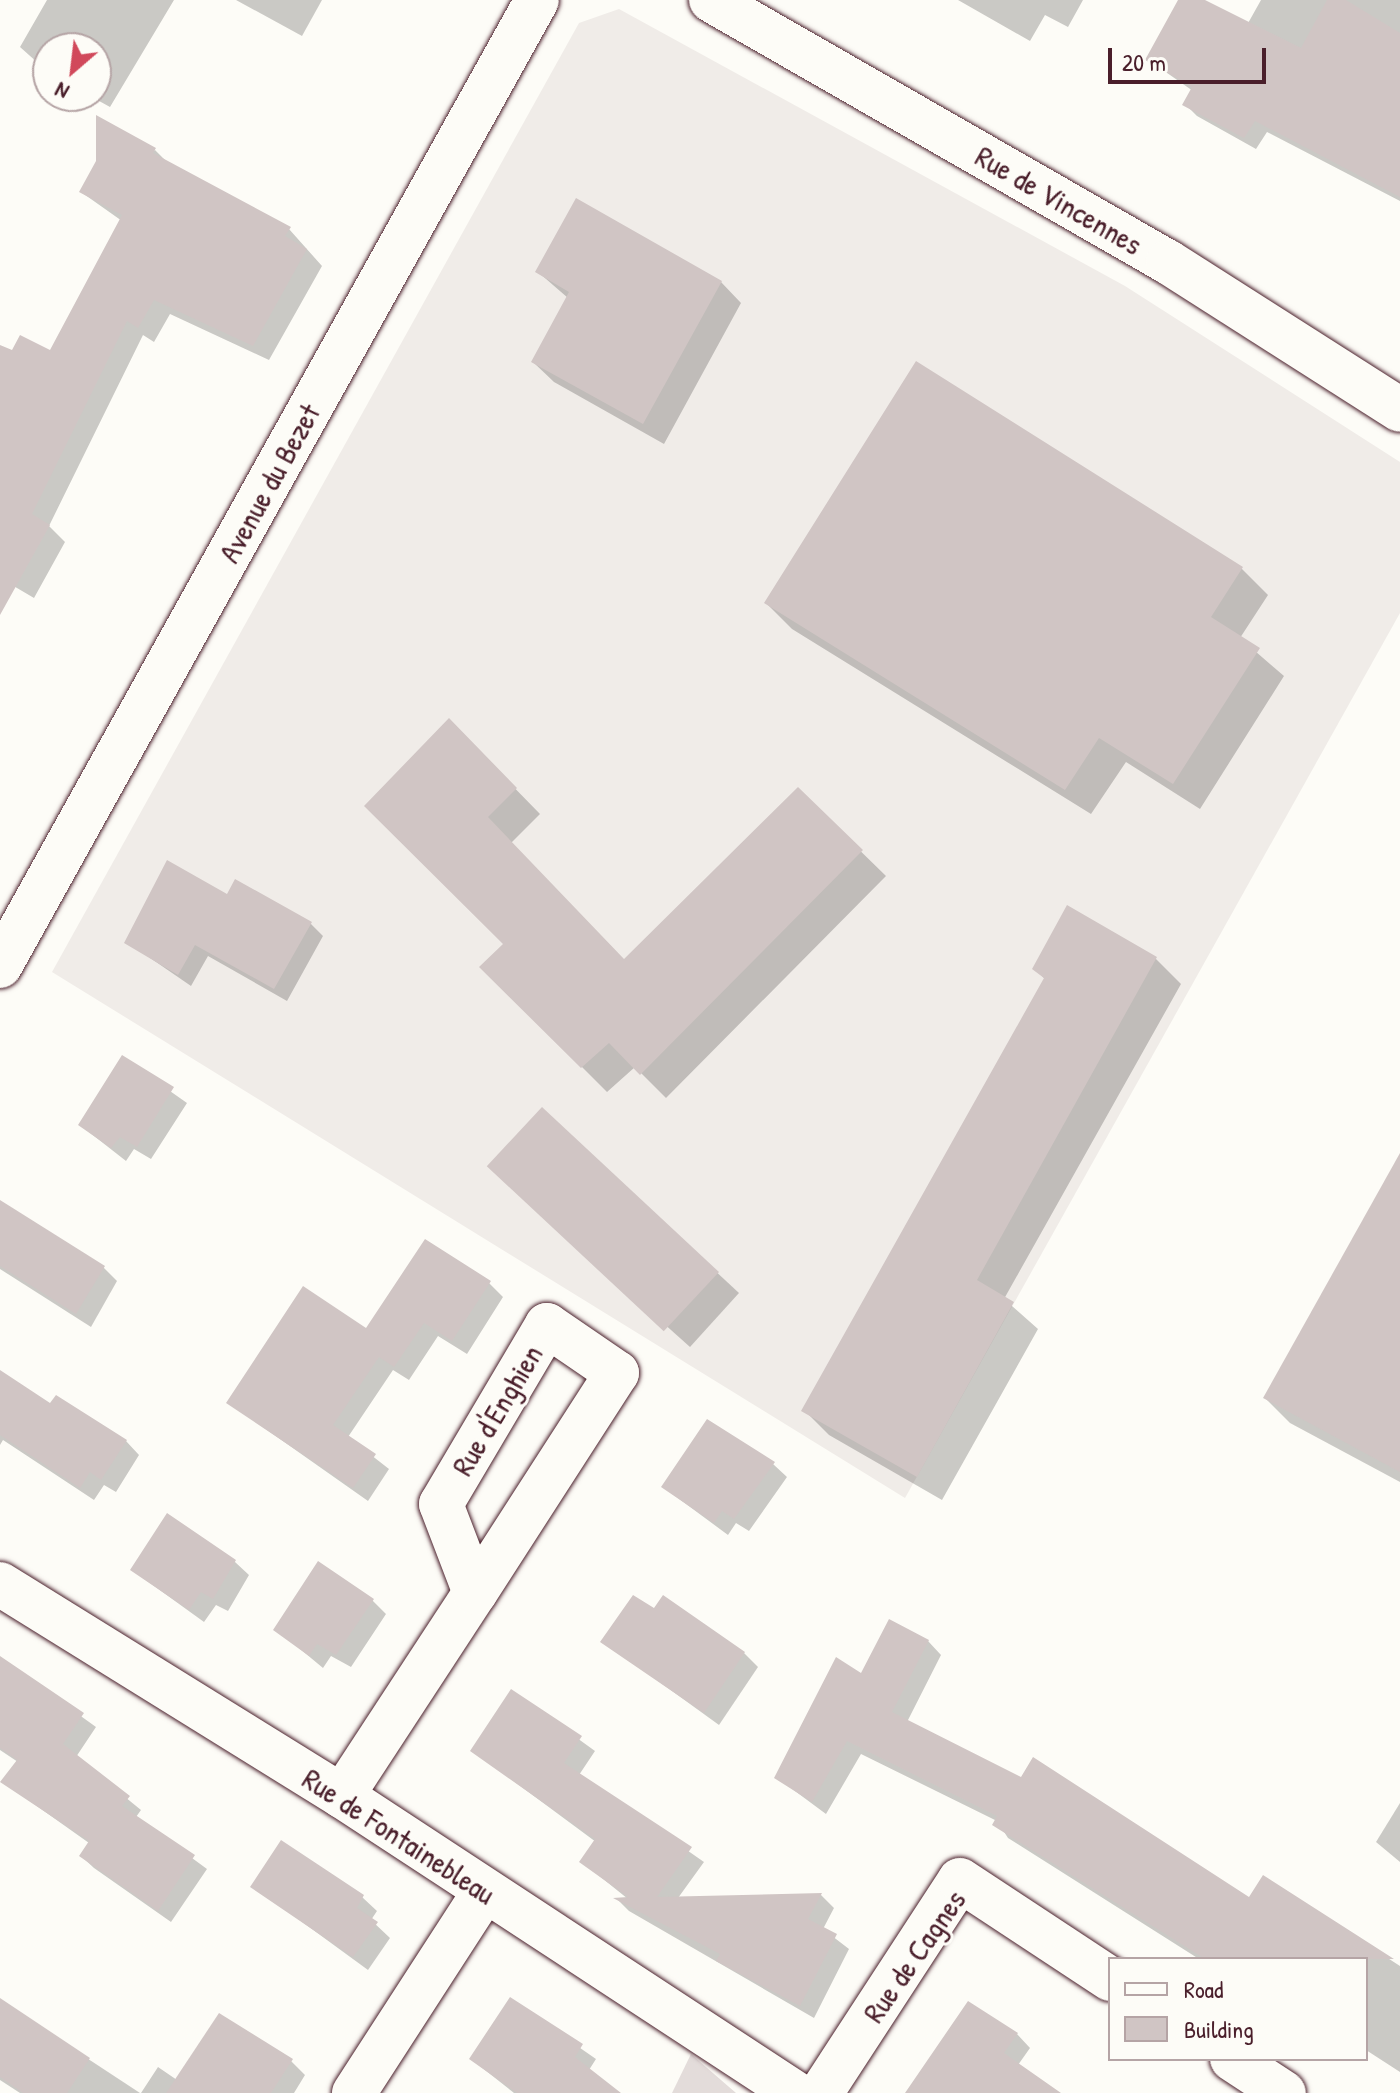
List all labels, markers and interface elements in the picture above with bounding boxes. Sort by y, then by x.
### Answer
north arrow [32,32,112,112]
scale bar [1112,32,1270,82]
text: 20 m [1122,46,1166,78]
text: N [49,75,74,107]
street label: Rue de Vincennes [969,138,1149,262]
street label: Avenue du Bezet [211,397,327,569]
street label: Rue d'Enghien [444,1338,550,1482]
street label: Rue de Fontainebleau [296,1760,502,1912]
street label: Rue de Cagnes [855,1883,973,2029]
legend [1108,1957,1368,2061]
text: Road [1184,1973,1223,2005]
text: Building [1184,2013,1254,2045]

